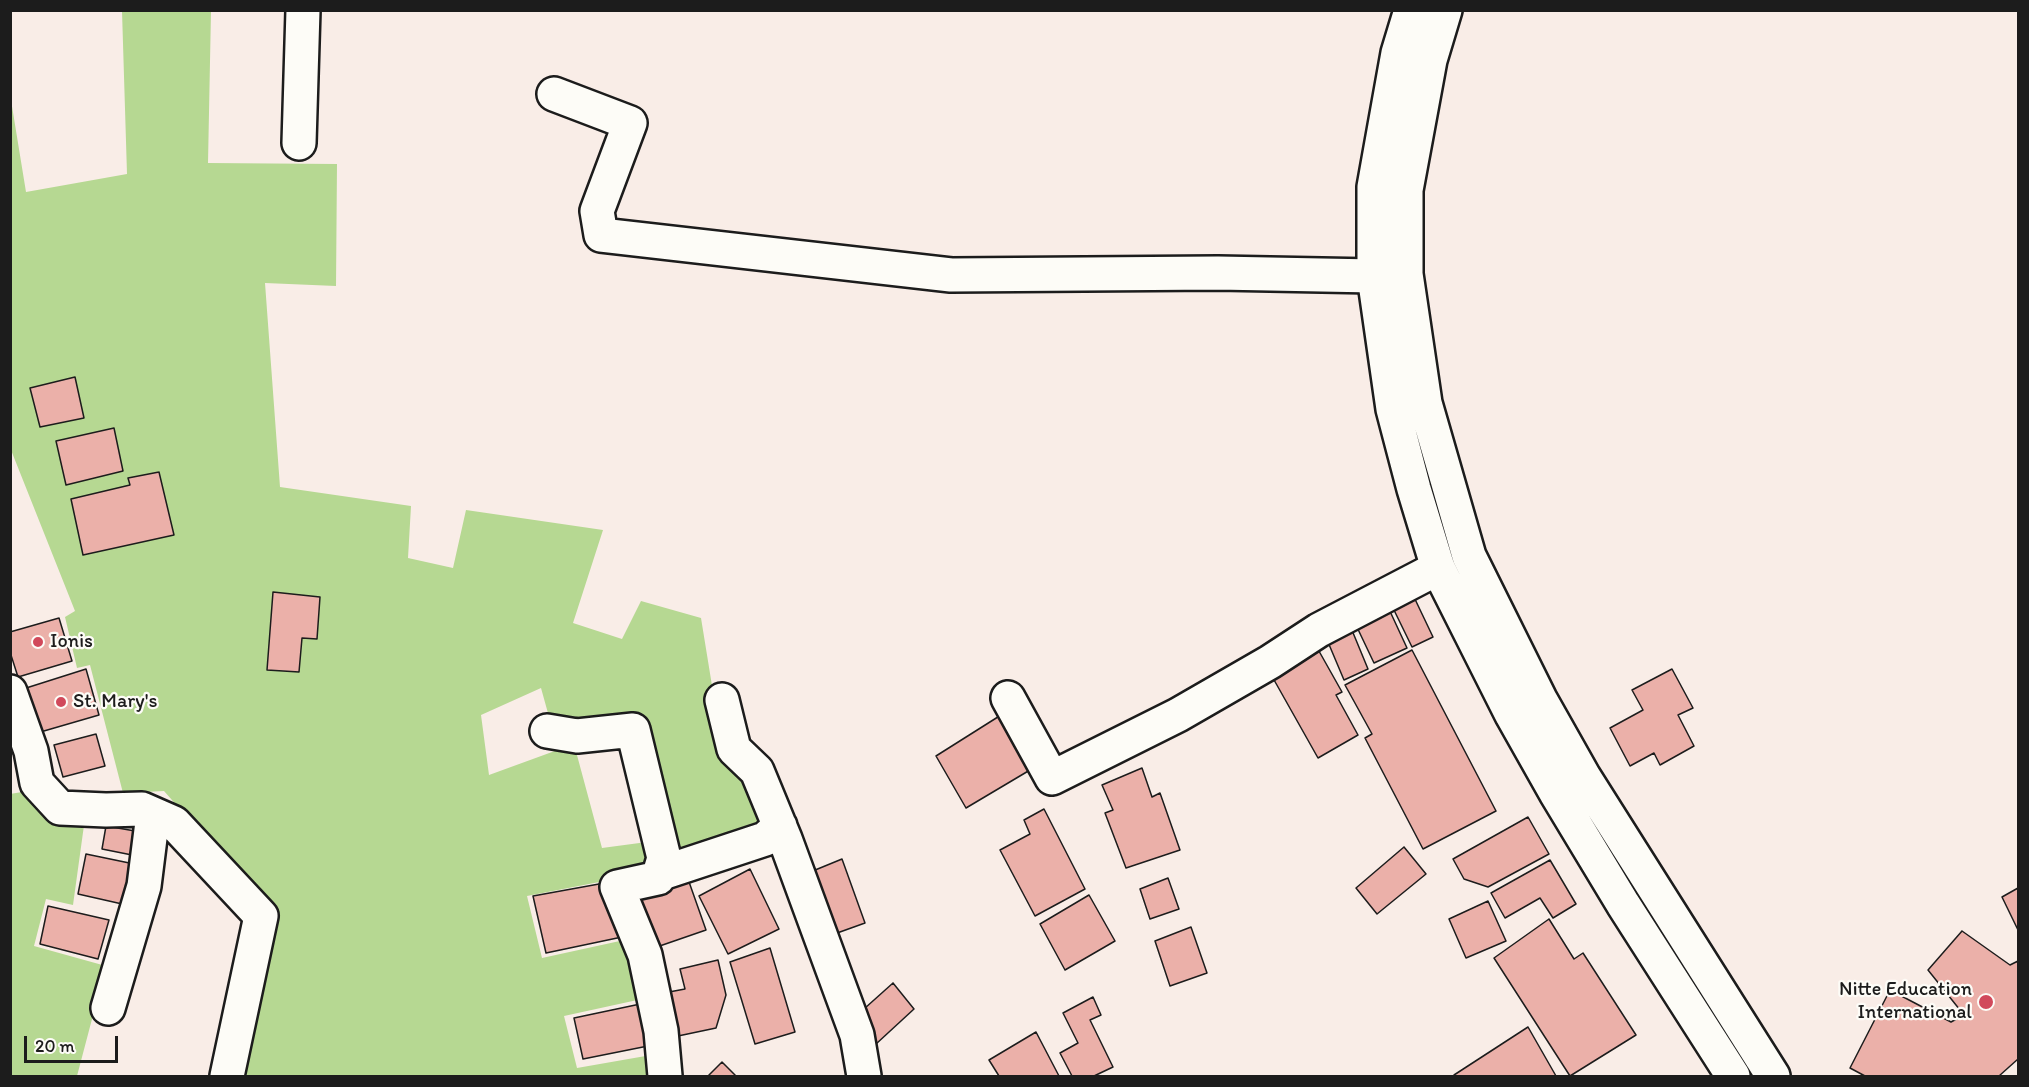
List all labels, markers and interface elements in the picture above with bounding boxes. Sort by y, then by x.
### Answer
place label: Ionis [50,630,93,654]
marker: Ionis [31,635,45,649]
place label: St. Mary's [73,690,157,714]
marker: St. Mary's [54,695,68,709]
place label: Nitte Education International [1839,978,1972,1025]
marker: Nitte Education International [1977,993,1995,1011]
scale bar [27,1024,122,1062]
text: 20 m [35,1035,75,1057]

